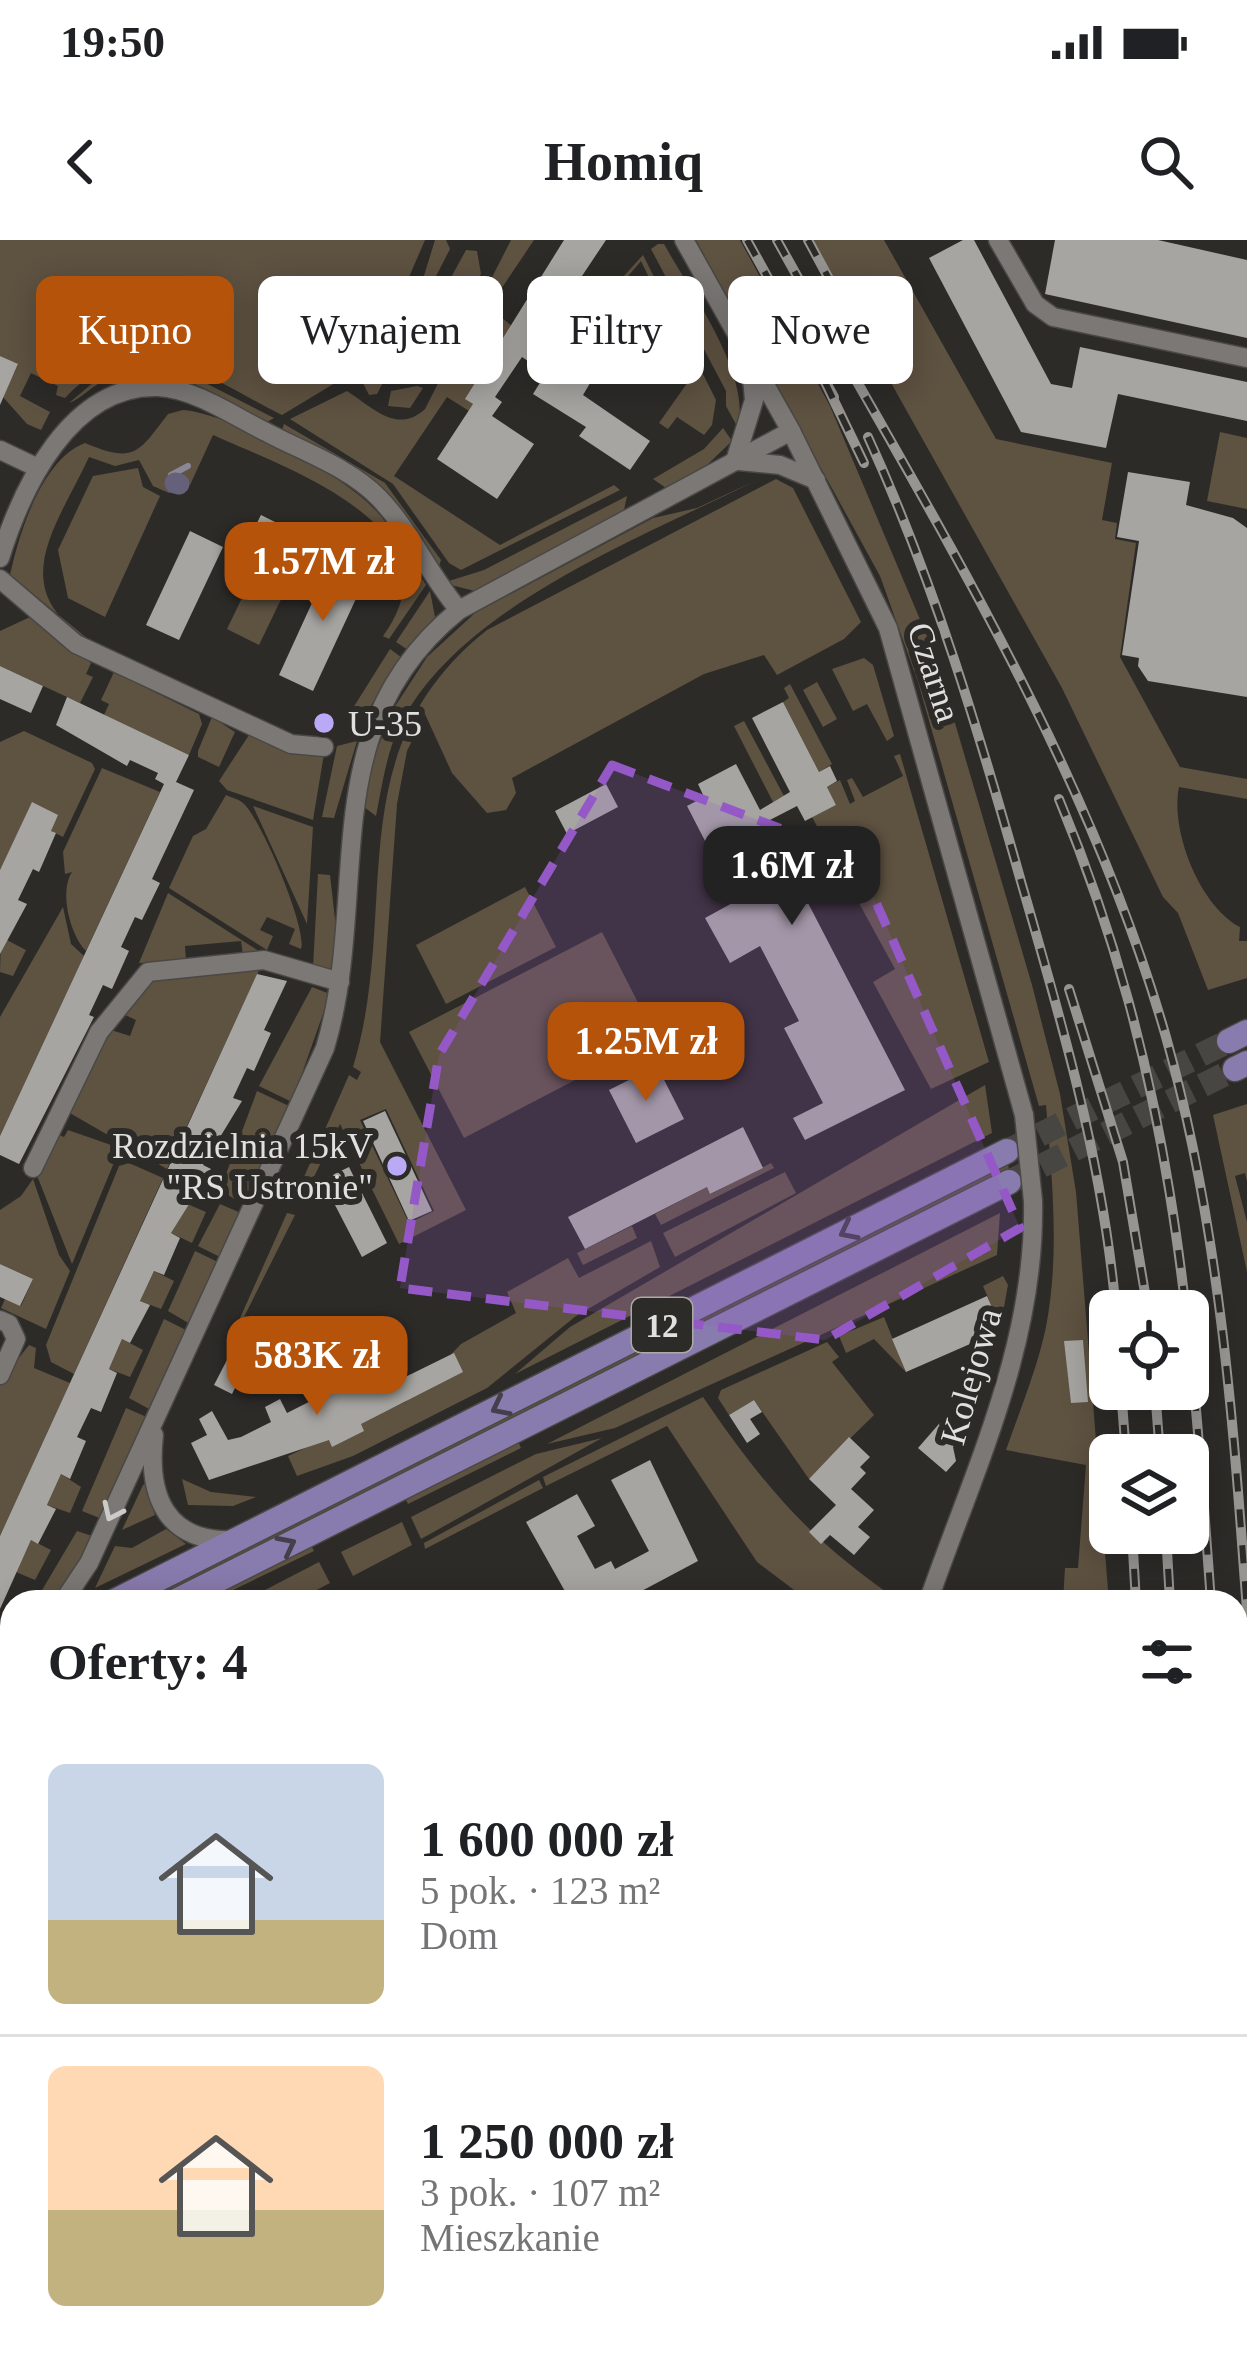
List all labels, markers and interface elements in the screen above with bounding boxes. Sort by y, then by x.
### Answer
text: 19:50 [60,17,165,67]
icon: back [48,129,114,195]
icon: search [1133,129,1199,195]
text: Homiq [544,132,703,192]
chip: Kupno [36,276,234,384]
chip: Wynajem [258,276,503,384]
chip: Filtry [527,276,704,384]
chip: Nowe [728,276,913,384]
pin: 1.57M zł [199,522,447,624]
text: 1.57M zł [252,539,394,582]
street label: Czarna [899,618,969,727]
place label: U-35 [348,704,422,744]
marker: U-35 [311,710,337,736]
pin: 1.6M zł [681,826,903,928]
text: 1.6M zł [730,843,854,886]
pin: 1.25M zł [522,1002,770,1104]
text: 1.25M zł [575,1019,717,1062]
place label: Rozdzielnia 15kV "RS Ustronie" [112,1126,373,1207]
marker: Rozdzielnia 15kV "RS Ustronie" [384,1153,410,1179]
one-way arrow [839,1217,860,1240]
map controls [1089,1290,1209,1554]
button: locate [1089,1290,1209,1410]
road number: 12 [632,1298,692,1352]
street label: Kolejowa [932,1303,1009,1449]
pin: 583K zł [206,1316,428,1418]
text: 583K zł [254,1333,380,1376]
one-way arrow [491,1393,512,1417]
button: layers [1089,1434,1209,1554]
one-way arrow [103,1499,127,1521]
one-way arrow [275,1536,296,1560]
icon: filters [1134,1629,1200,1695]
text: Oferty: 4 [48,1634,248,1690]
text: 1 600 000 zł [420,1811,674,1867]
icon: home [144,1812,288,1956]
text: 5 pok. · 123 m² [420,1869,660,1912]
text: Dom [420,1914,498,1957]
text: 1 250 000 zł [420,2113,674,2169]
icon: home [144,2114,288,2258]
text: 3 pok. · 107 m² [420,2171,660,2214]
text: Mieszkanie [420,2216,600,2259]

